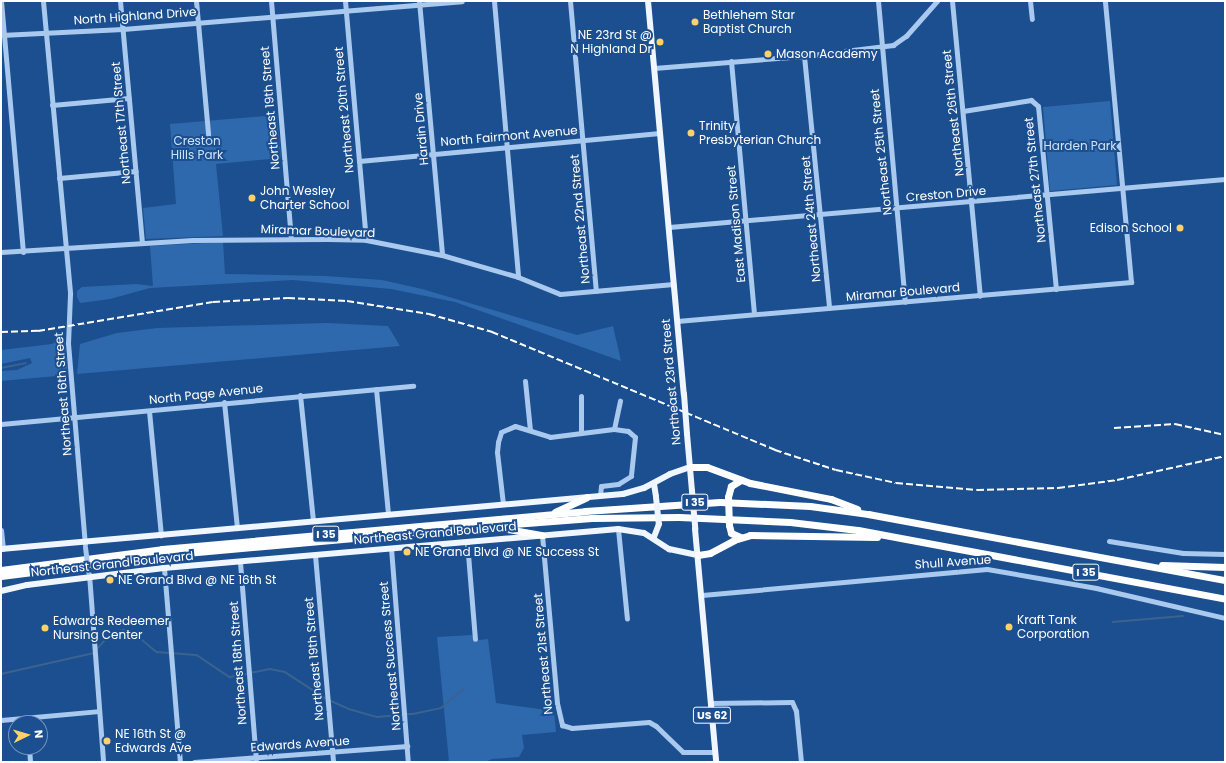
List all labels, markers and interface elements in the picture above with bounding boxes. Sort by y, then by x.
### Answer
street label: North Highland Drive [73,5,197,27]
place label: Bethlehem Star Baptist Church [703,8,795,36]
marker: Bethlehem Star Baptist Church [690,17,700,27]
place label: NE 23rd St @ N Highland Dr [570,28,652,56]
marker: NE 23rd St @ N Highland Dr [655,37,665,47]
street label: Northeast 19th Street [257,46,283,170]
street label: Northeast 20th Street [331,46,357,174]
place label: Mason Academy [776,47,877,61]
marker: Mason Academy [763,49,773,59]
street label: Northeast 26th Street [939,49,967,177]
street label: Northeast 17th Street [108,61,134,185]
street label: Northeast 25th Street [867,88,895,216]
street label: Hardin Drive [411,92,431,166]
street label: Northeast 27th Street [1021,117,1049,243]
place label: Trinity Presbyterian Church [699,119,821,147]
street label: North Fairmont Avenue [440,123,578,149]
marker: Trinity Presbyterian Church [686,128,696,138]
park label: Creston Hills Park [171,134,223,162]
park label: Harden Park [1043,139,1117,153]
street label: Northeast 22nd Street [567,154,593,284]
street label: Northeast 24th Street [798,155,824,283]
street label: East Madison Street [724,165,748,283]
street label: Creston Drive [905,183,987,205]
place label: John Wesley Charter School [260,184,349,212]
marker: John Wesley Charter School [247,193,257,203]
place label: Edison School [1090,221,1172,235]
street label: Miramar Boulevard [261,222,375,240]
marker: Edison School [1175,223,1185,233]
street label: Miramar Boulevard [845,280,961,304]
street label: Northeast 23rd Street [658,318,684,446]
street label: Northeast 16th Street [51,332,75,456]
street label: North Page Avenue [148,381,264,407]
road number: I 35 [681,493,709,511]
street label: Northeast Grand Boulevard [353,519,517,547]
road number: I 35 [312,525,340,543]
place label: NE Grand Blvd @ NE Success St [415,545,599,559]
marker: NE Grand Blvd @ NE Success St [402,547,412,557]
street label: Northeast Grand Boulevard [30,548,194,580]
street label: Shull Avenue [914,552,992,572]
road number: I 35 [1072,563,1100,581]
place label: NE Grand Blvd @ NE 16th St [118,573,276,587]
marker: NE Grand Blvd @ NE 16th St [105,575,115,585]
street label: Northeast Success Street [376,581,404,731]
street label: Northeast 21st Street [531,593,555,715]
street label: Northeast 19th Street [301,597,327,721]
street label: Northeast 18th Street [226,601,250,725]
place label: Kraft Tank Corporation [1017,613,1089,641]
place label: Edwards Redeemer Nursing Center [53,614,169,642]
marker: Kraft Tank Corporation [1004,622,1014,632]
marker: Edwards Redeemer Nursing Center [40,623,50,633]
road number: US 62 [692,706,732,724]
north arrow [8,715,48,755]
place label: NE 16th St @ Edwards Ave [115,727,192,755]
text: N [31,729,47,739]
street label: Edwards Avenue [250,733,350,755]
marker: NE 16th St @ Edwards Ave [102,736,112,746]

